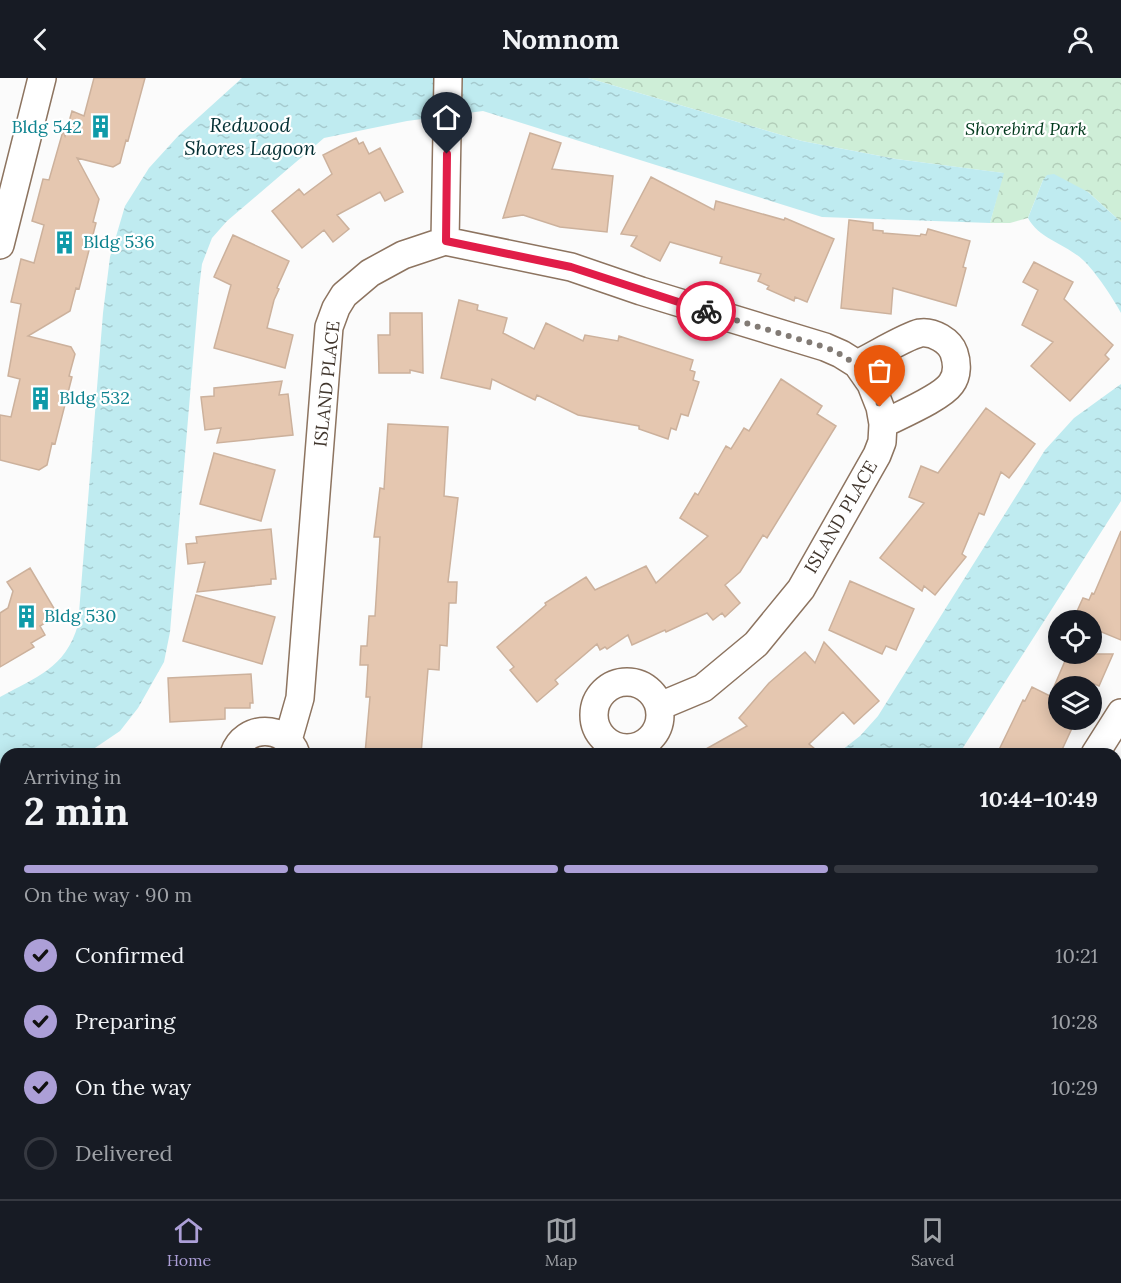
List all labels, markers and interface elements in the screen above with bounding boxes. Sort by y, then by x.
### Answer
text: Nomnom [502,22,619,56]
icon: back [24,23,57,56]
icon: person [1064,23,1097,56]
pin [421,92,472,154]
icon: home [430,101,463,134]
water label: Redwood Shores Lagoon [184,112,316,160]
building icon: Bldg 542 [87,114,113,140]
place label: Bldg 542 [11,115,82,138]
park label: Shorebird Park [965,117,1087,140]
building icon: Bldg 536 [52,229,78,255]
place label: Bldg 536 [83,230,155,253]
courier [676,281,736,341]
icon: bike [690,295,723,328]
street label: ISLAND PLACE [308,320,345,448]
pin [854,345,905,407]
icon: bag [863,354,896,387]
building icon: Bldg 532 [28,385,54,411]
place label: Bldg 532 [59,386,130,409]
street label: ISLAND PLACE [799,456,882,577]
building icon: Bldg 530 [13,603,39,629]
place label: Bldg 530 [44,604,116,627]
map controls [1048,610,1102,730]
button: locate [1048,610,1102,664]
button: layers [1048,676,1102,730]
text: Arriving in [24,764,121,789]
text: 10:44–10:49 [980,785,1098,813]
text: 2 min [24,786,129,836]
text: On the way · 90 m [24,882,192,907]
icon: check [24,939,57,972]
text: Confirmed [75,941,184,969]
text: 10:21 [1055,943,1098,968]
icon: check [24,1005,57,1038]
text: Preparing [75,1007,175,1035]
text: 10:28 [1051,1009,1098,1034]
icon: check [24,1071,57,1104]
text: On the way [75,1073,191,1101]
text: 10:29 [1051,1075,1098,1100]
text: Delivered [75,1139,173,1167]
tab: Home [167,1214,211,1270]
tab: Map [545,1214,578,1270]
tab: Saved [911,1214,954,1270]

